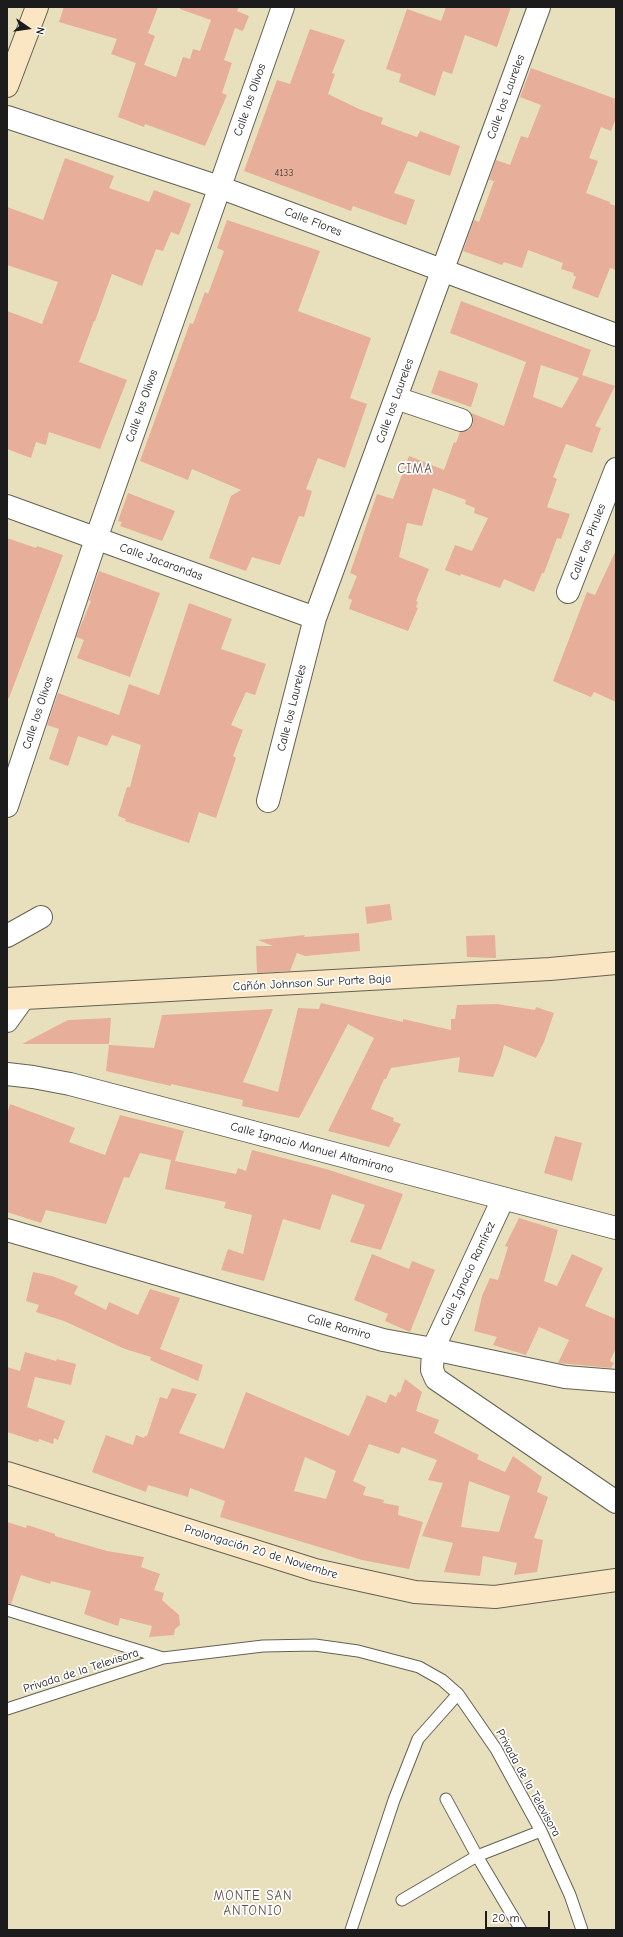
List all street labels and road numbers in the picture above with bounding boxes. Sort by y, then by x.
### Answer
street label: Calle los Laureles [484,53,528,141]
street label: Calle los Olivos [231,62,269,138]
street label: Calle Flores [282,204,344,240]
street label: Calle los Laureles [373,357,417,445]
street label: Calle los Olivos [123,368,161,444]
street label: Calle los Pirules [567,502,609,582]
street label: Calle Jacarandas [117,540,205,584]
street label: Calle los Laureles [274,663,310,753]
street label: Calle los Olivos [19,675,57,751]
street label: Cañón Johnson Sur Parte Baja [232,972,392,994]
street label: Calle Ignacio Manuel Altamirano [229,1119,395,1177]
street label: Calle Ignacio Ramírez [438,1220,498,1328]
street label: Calle Ramiro [305,1311,373,1343]
street label: Prolongación 20 de Noviembre [182,1522,340,1582]
street label: Privada de la Televisora [21,1646,141,1696]
street label: Privada de la Televisora [492,1727,564,1839]

